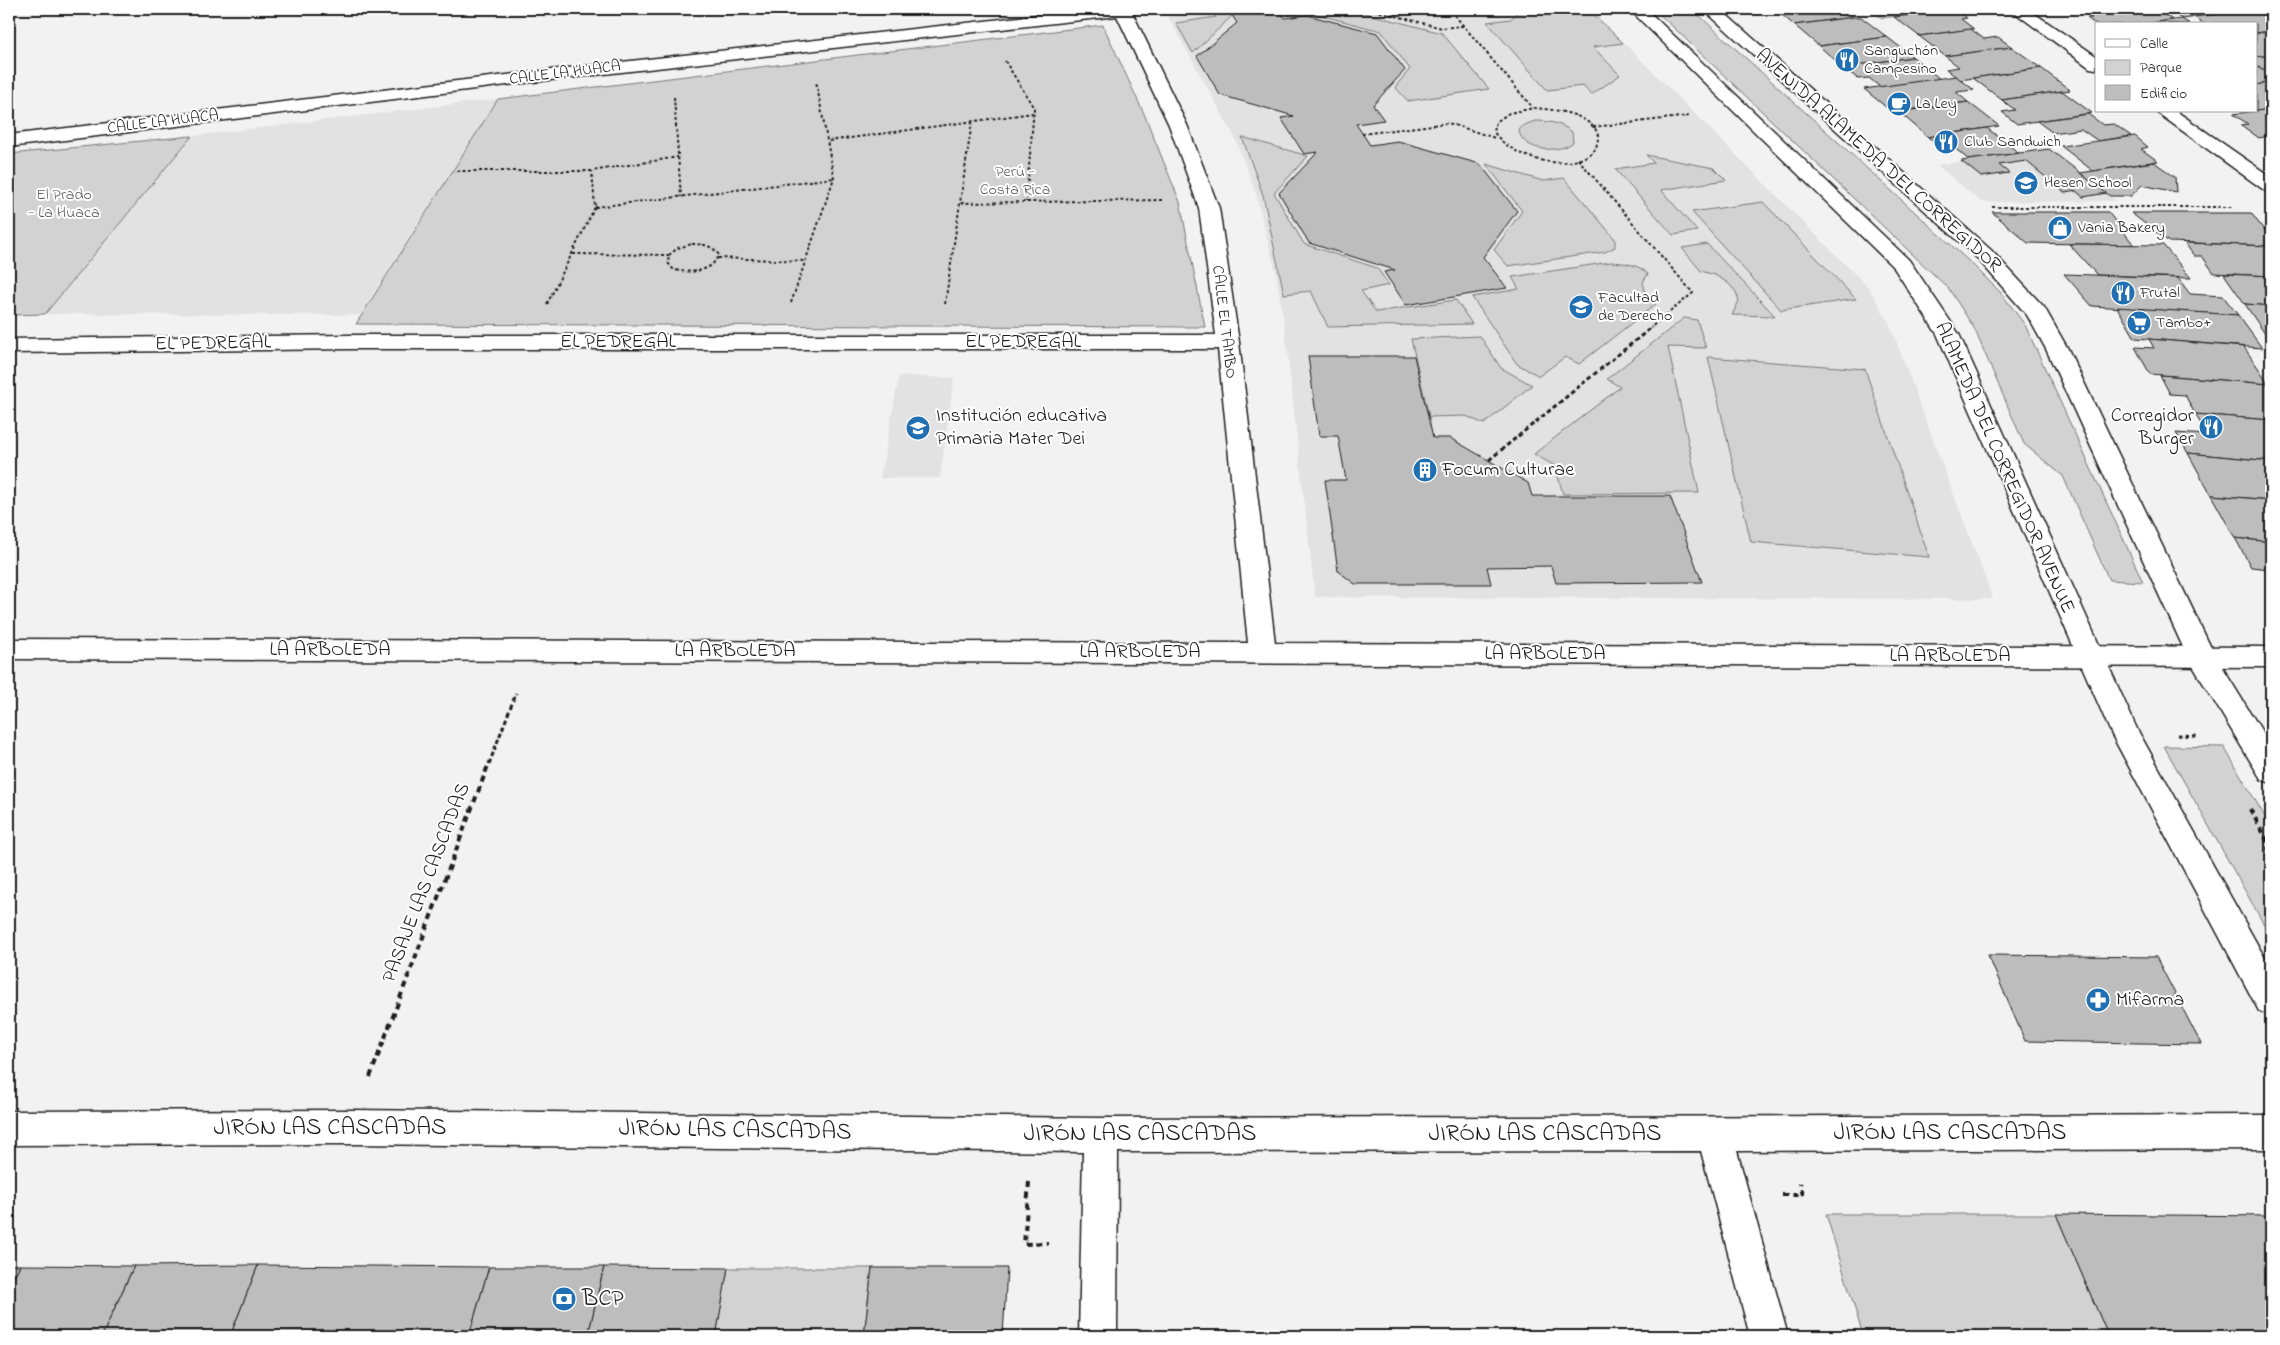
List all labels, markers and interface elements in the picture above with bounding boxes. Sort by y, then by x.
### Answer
legend [2095,22,2258,112]
text: Calle [2140,33,2168,55]
place label: Sanguchón Campesino [1864,39,1938,81]
street label: AVENIDA ALAMEDA DEL CORREGIDOR [1748,42,2008,280]
restaurant icon: Sanguchón Campesino [1834,47,1860,73]
street label: CALLE LA HUACA [508,54,622,92]
text: Parque [2140,57,2182,79]
text: Edificio [2140,83,2187,105]
cafe icon: La Ley [1886,91,1912,117]
place label: La Ley [1916,92,1957,116]
street label: CALLE LA HUACA [106,103,220,141]
restaurant icon: Club Sandwich [1933,129,1959,155]
place label: Club Sandwich [1964,130,2061,154]
park label: Perú - Costa Rica [980,160,1050,202]
school or university icon: Hesen School [2013,170,2039,196]
place label: Hesen School [2044,171,2132,195]
park label: El Prado - La Huaca [28,183,100,225]
shop icon: Vania Bakery [2047,215,2073,241]
place label: Vania Bakery [2077,216,2165,240]
street label: CALLE EL TAMBO [1205,264,1243,380]
restaurant icon: Frutal [2110,280,2136,306]
place label: Frutal [2139,281,2180,305]
place label: Facultad de Derecho [1597,286,1672,328]
school or university icon: Facultad de Derecho [1568,294,1594,320]
supermarket icon: Tambo+ [2126,310,2152,336]
place label: Tambo+ [2156,311,2212,335]
street label: ALAMEDA DEL CORREGIDOR AVENUE [1926,318,2082,618]
street label: EL PEDREGAL [155,328,272,360]
street label: EL PEDREGAL [560,328,677,357]
street label: EL PEDREGAL [965,328,1082,357]
place label: Institución educativa Primaria Mater Dei [936,402,1107,454]
place label: Corregidor Burger [2111,402,2195,455]
restaurant icon: Corregidor Burger [2198,414,2224,440]
school or university icon: Institución educativa Primaria Mater Dei [905,415,931,441]
place label: Focum Culturae [1441,456,1574,485]
building icon: Focum Culturae [1412,457,1438,483]
street label: LA ARBOLEDA [269,636,391,665]
street label: LA ARBOLEDA [674,637,796,666]
street label: LA ARBOLEDA [1079,638,1201,667]
street label: LA ARBOLEDA [1484,640,1606,669]
street label: LA ARBOLEDA [1889,642,2011,671]
street label: PASAJE LAS CASCADAS [376,779,479,987]
place label: Mifarma [2116,986,2184,1015]
pharmacy icon: Mifarma [2085,987,2111,1013]
street label: JIRÓN LAS CASCADAS [213,1111,447,1146]
street label: JIRÓN LAS CASCADAS [618,1111,852,1151]
street label: JIRÓN LAS CASCADAS [1833,1116,2067,1151]
street label: JIRÓN LAS CASCADAS [1023,1117,1257,1152]
street label: JIRÓN LAS CASCADAS [1428,1117,1662,1152]
place label: BCP [581,1282,624,1317]
bank icon: BCP [551,1286,577,1312]

